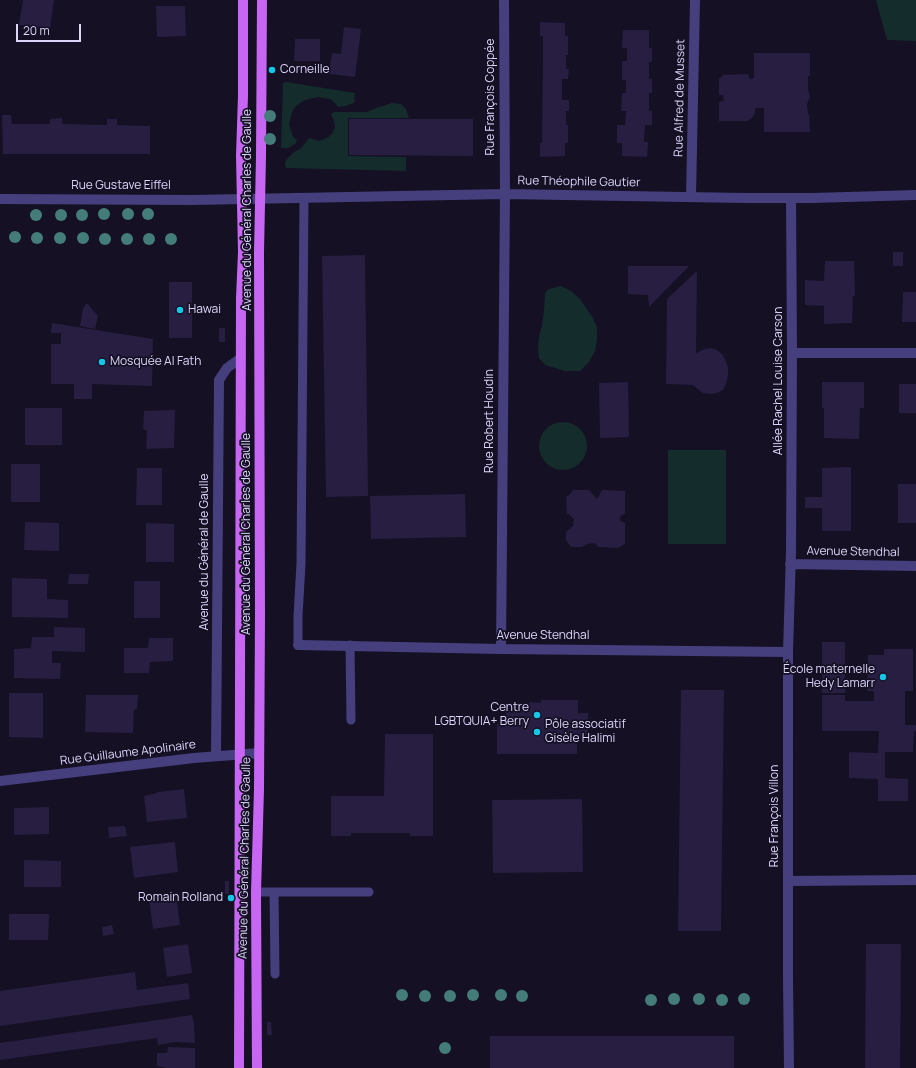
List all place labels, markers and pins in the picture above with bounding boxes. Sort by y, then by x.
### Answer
place label: Corneille [280,63,330,77]
marker: Corneille [267,65,277,75]
place label: Hawai [188,303,221,317]
marker: Hawai [175,305,185,315]
place label: Mosquée Al Fath [110,355,201,369]
marker: Mosquée Al Fath [97,357,107,367]
place label: École maternelle Hedy Lamarr [783,663,875,691]
marker: École maternelle Hedy Lamarr [878,672,888,682]
place label: Centre LGBTQUIA+ Berry [434,701,529,729]
marker: Centre LGBTQUIA+ Berry [532,710,542,720]
place label: Pôle associatif Gisèle Halimi [545,718,626,746]
marker: Pôle associatif Gisèle Halimi [532,727,542,737]
place label: Romain Rolland [138,891,223,905]
marker: Romain Rolland [226,893,236,903]

